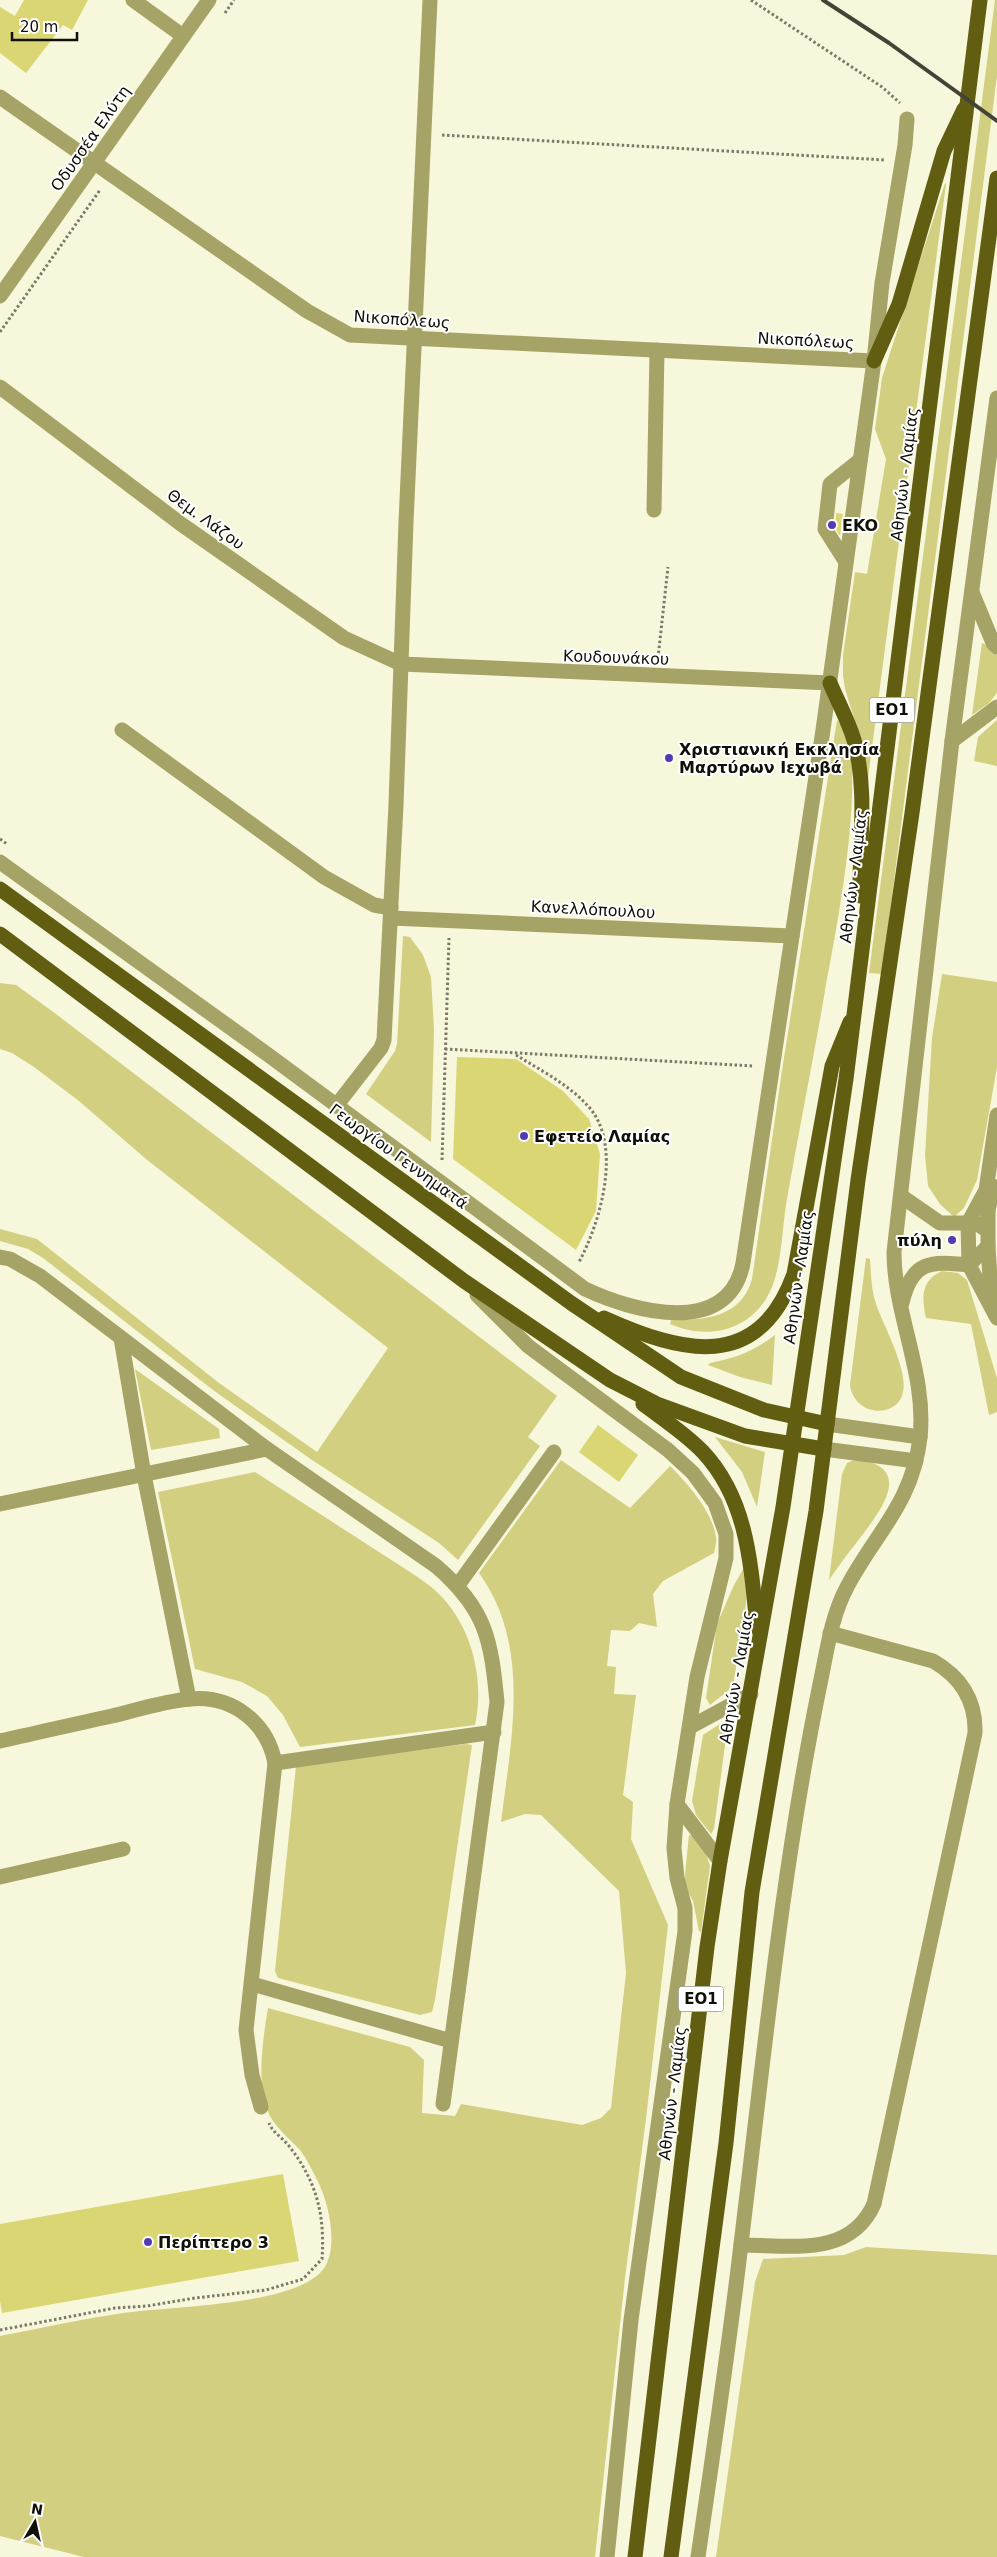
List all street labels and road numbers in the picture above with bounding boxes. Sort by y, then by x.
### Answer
street label: Οδυσσέα Ελύτη [47,82,134,195]
street label: Νικοπόλεως [353,307,451,332]
street label: Νικοπόλεως [757,328,855,353]
street label: Αθηνών - Λαμίας [887,406,922,542]
street label: Θεμ. Λάζου [163,485,248,554]
street label: Κουδουνάκου [563,646,669,669]
road number: ΕΟ1 [870,698,914,722]
street label: Αθηνών - Λαμίας [836,808,871,944]
street label: Κανελλόπουλου [530,897,656,922]
street label: Γεωργίου Γεννηματά [326,1100,472,1213]
street label: Αθηνών - Λαμίας [780,1209,817,1345]
street label: Αθηνών - Λαμίας [715,1609,758,1745]
road number: ΕΟ1 [678,1986,724,2012]
street label: Αθηνών - Λαμίας [655,2025,690,2161]

